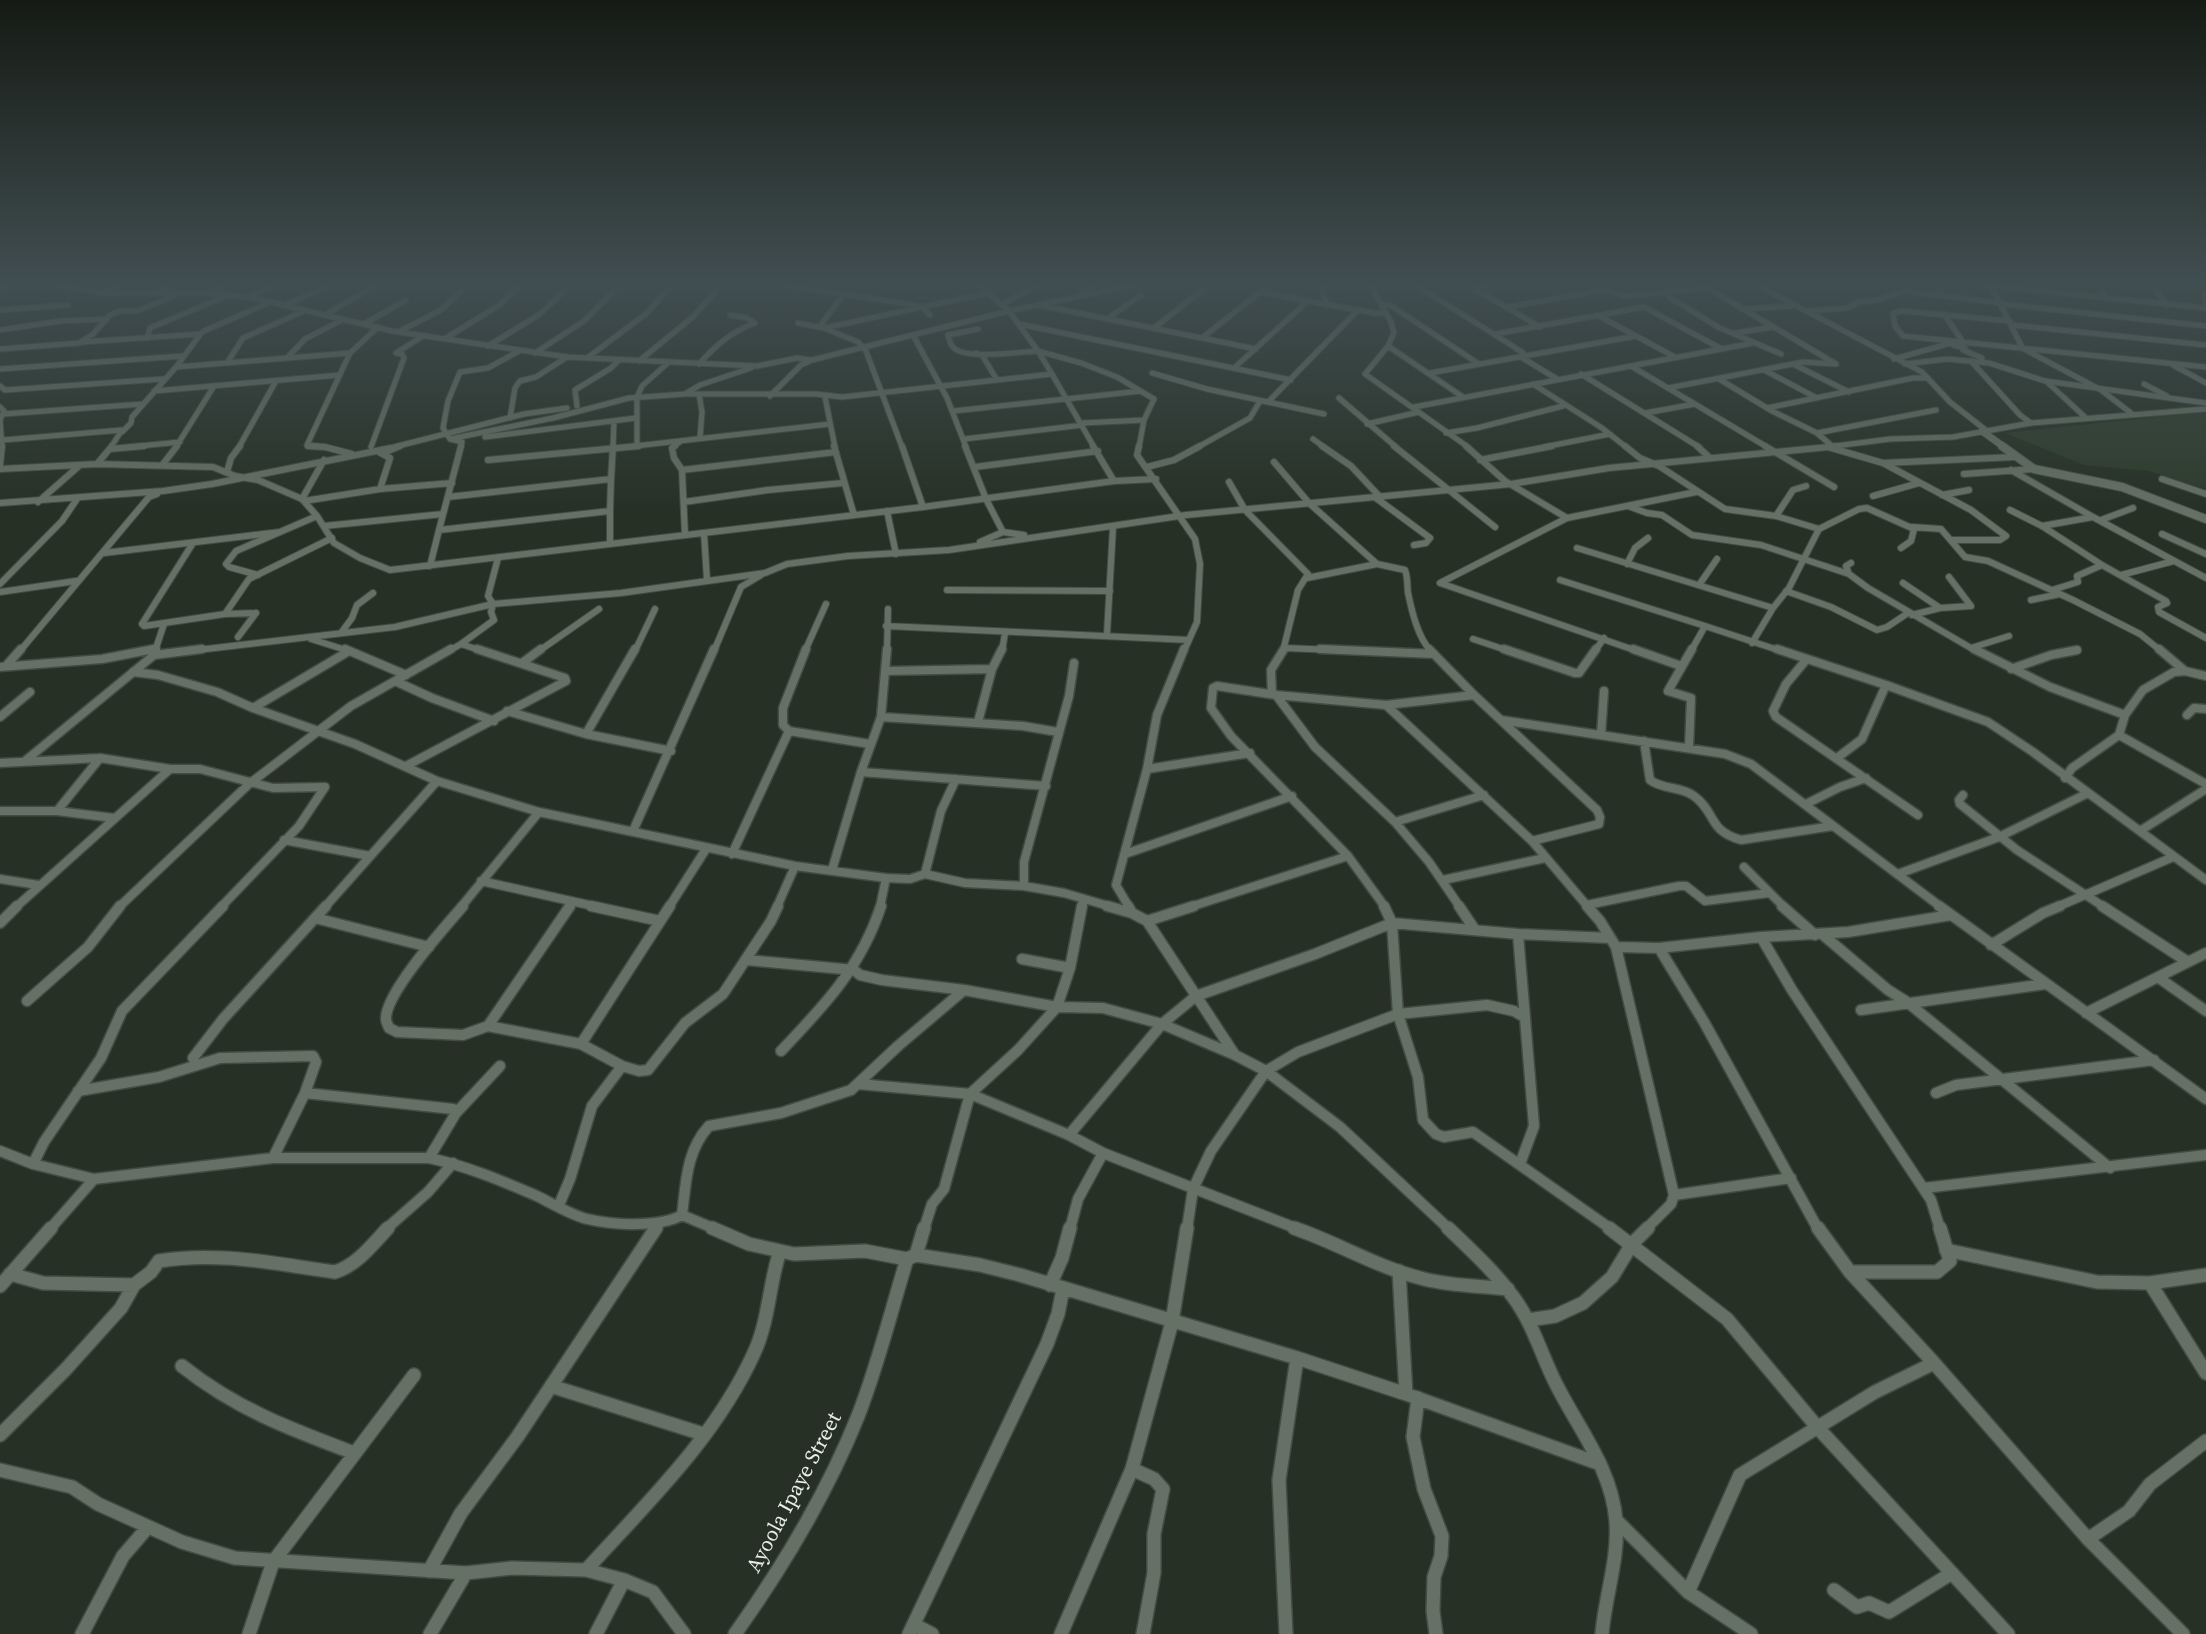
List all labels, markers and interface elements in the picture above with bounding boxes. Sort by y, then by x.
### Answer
street label: Ayoola Ipaye Street [742,1409,848,1577]

